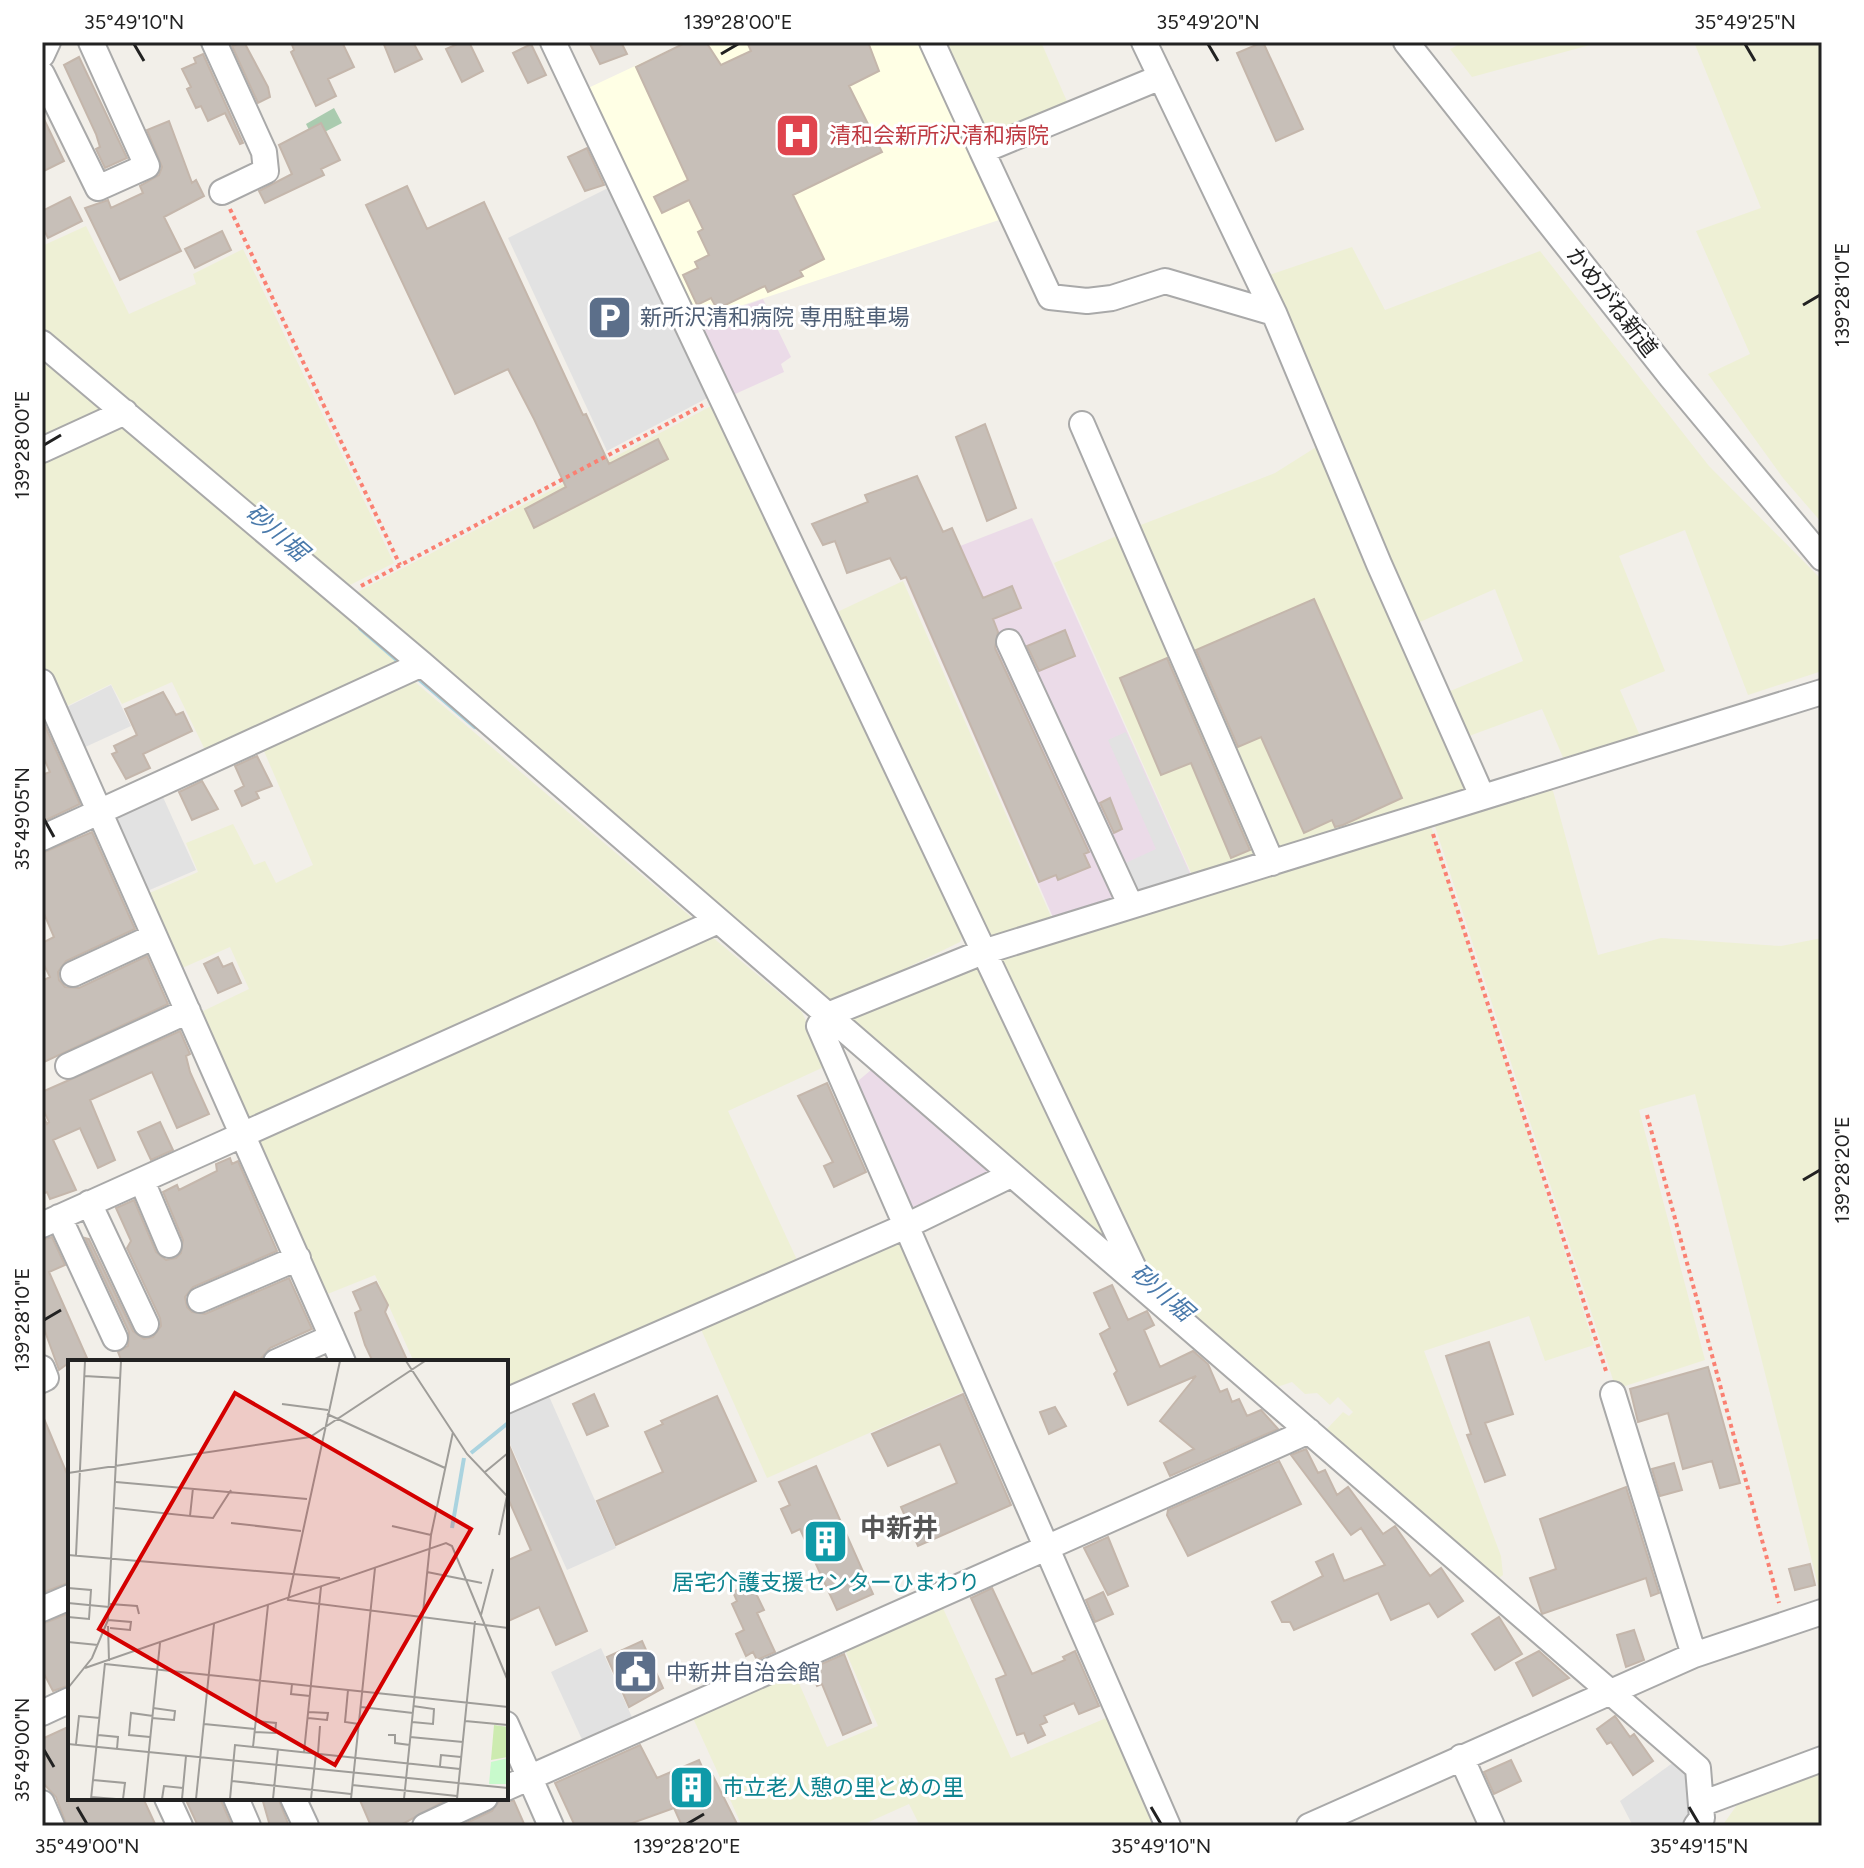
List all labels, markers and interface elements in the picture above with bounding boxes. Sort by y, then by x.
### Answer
text: 35°49'10"N [84,10,184,34]
text: 139°28'00"E [683,10,793,34]
text: 35°49'20"N [1156,10,1260,34]
text: 35°49'25"N [1694,10,1796,34]
hospital icon: 清和会新所沢清和病院 [774,111,822,159]
place label: 清和会新所沢清和病院 [829,122,1049,149]
street label: かめがね新道 [1561,242,1663,362]
text: 139°28'10"E [1830,243,1854,347]
parking icon: 新所沢清和病院 専用駐車場 [585,293,633,341]
place label: 新所沢清和病院 専用駐車場 [640,304,909,331]
text: 139°28'00"E [10,390,34,500]
water label: 砂川堀 [240,497,317,569]
text: 35°49'05"N [10,767,34,871]
text: 139°28'20"E [1830,1116,1854,1224]
water label: 砂川堀 [1125,1257,1202,1329]
text: 139°28'10"E [10,1268,34,1372]
inset map [68,1360,508,1800]
district label: 中新井 [860,1512,938,1544]
building icon: 居宅介護支援センターひまわり [802,1517,850,1565]
place label: 居宅介護支援センターひまわり [672,1569,980,1596]
public building icon: 中新井自治会館 [611,1648,659,1696]
place label: 中新井自治会館 [666,1659,820,1686]
text: 35°49'00"N [10,1697,34,1803]
building icon: 市立老人憩の里とめの里 [667,1763,715,1811]
place label: 市立老人憩の里とめの里 [722,1774,964,1801]
text: 35°49'00"N [34,1834,140,1858]
text: 139°28'20"E [633,1834,741,1858]
text: 35°49'10"N [1111,1834,1211,1858]
text: 35°49'15"N [1649,1834,1749,1858]

